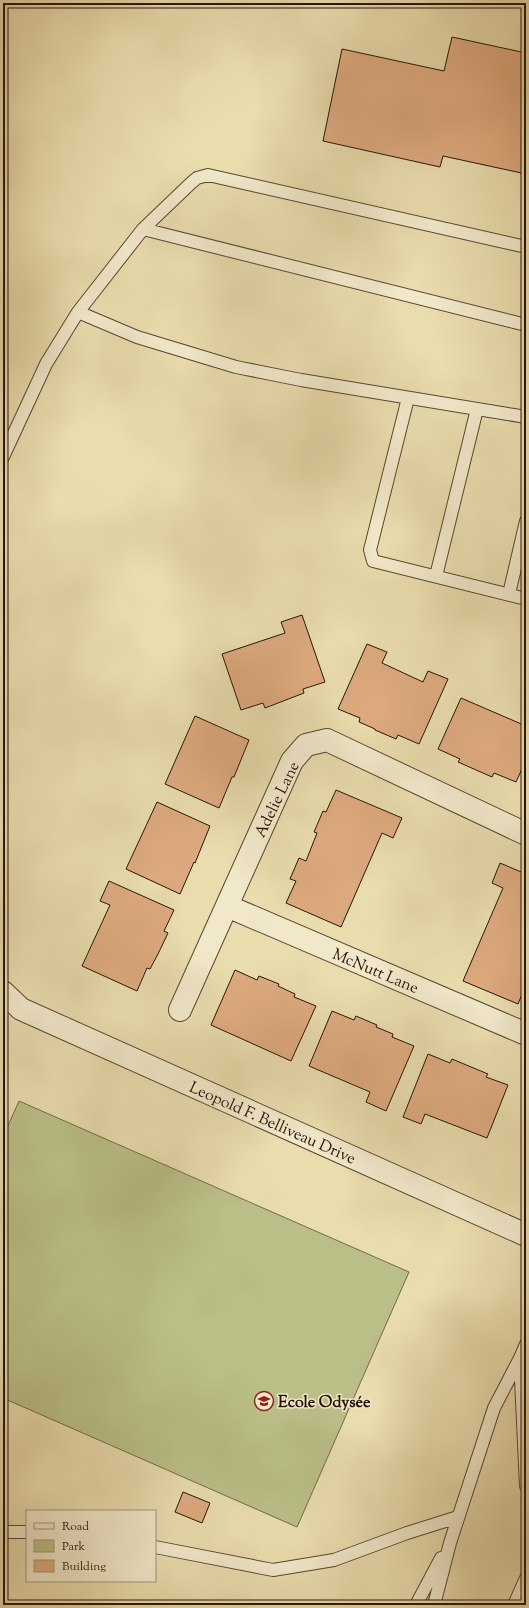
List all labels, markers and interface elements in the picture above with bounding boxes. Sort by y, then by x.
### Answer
street label: Adelie Lane [250,758,307,842]
street label: McNutt Lane [328,944,422,1001]
street label: Leopold F. Belliveau Drive [185,1077,359,1171]
school or university icon: Ecole Odysée [253,1390,275,1412]
place label: Ecole Odysée [278,1392,371,1415]
legend [26,1510,156,1582]
text: Road [62,1518,89,1536]
text: Park [62,1538,85,1556]
text: Building [62,1558,106,1576]

